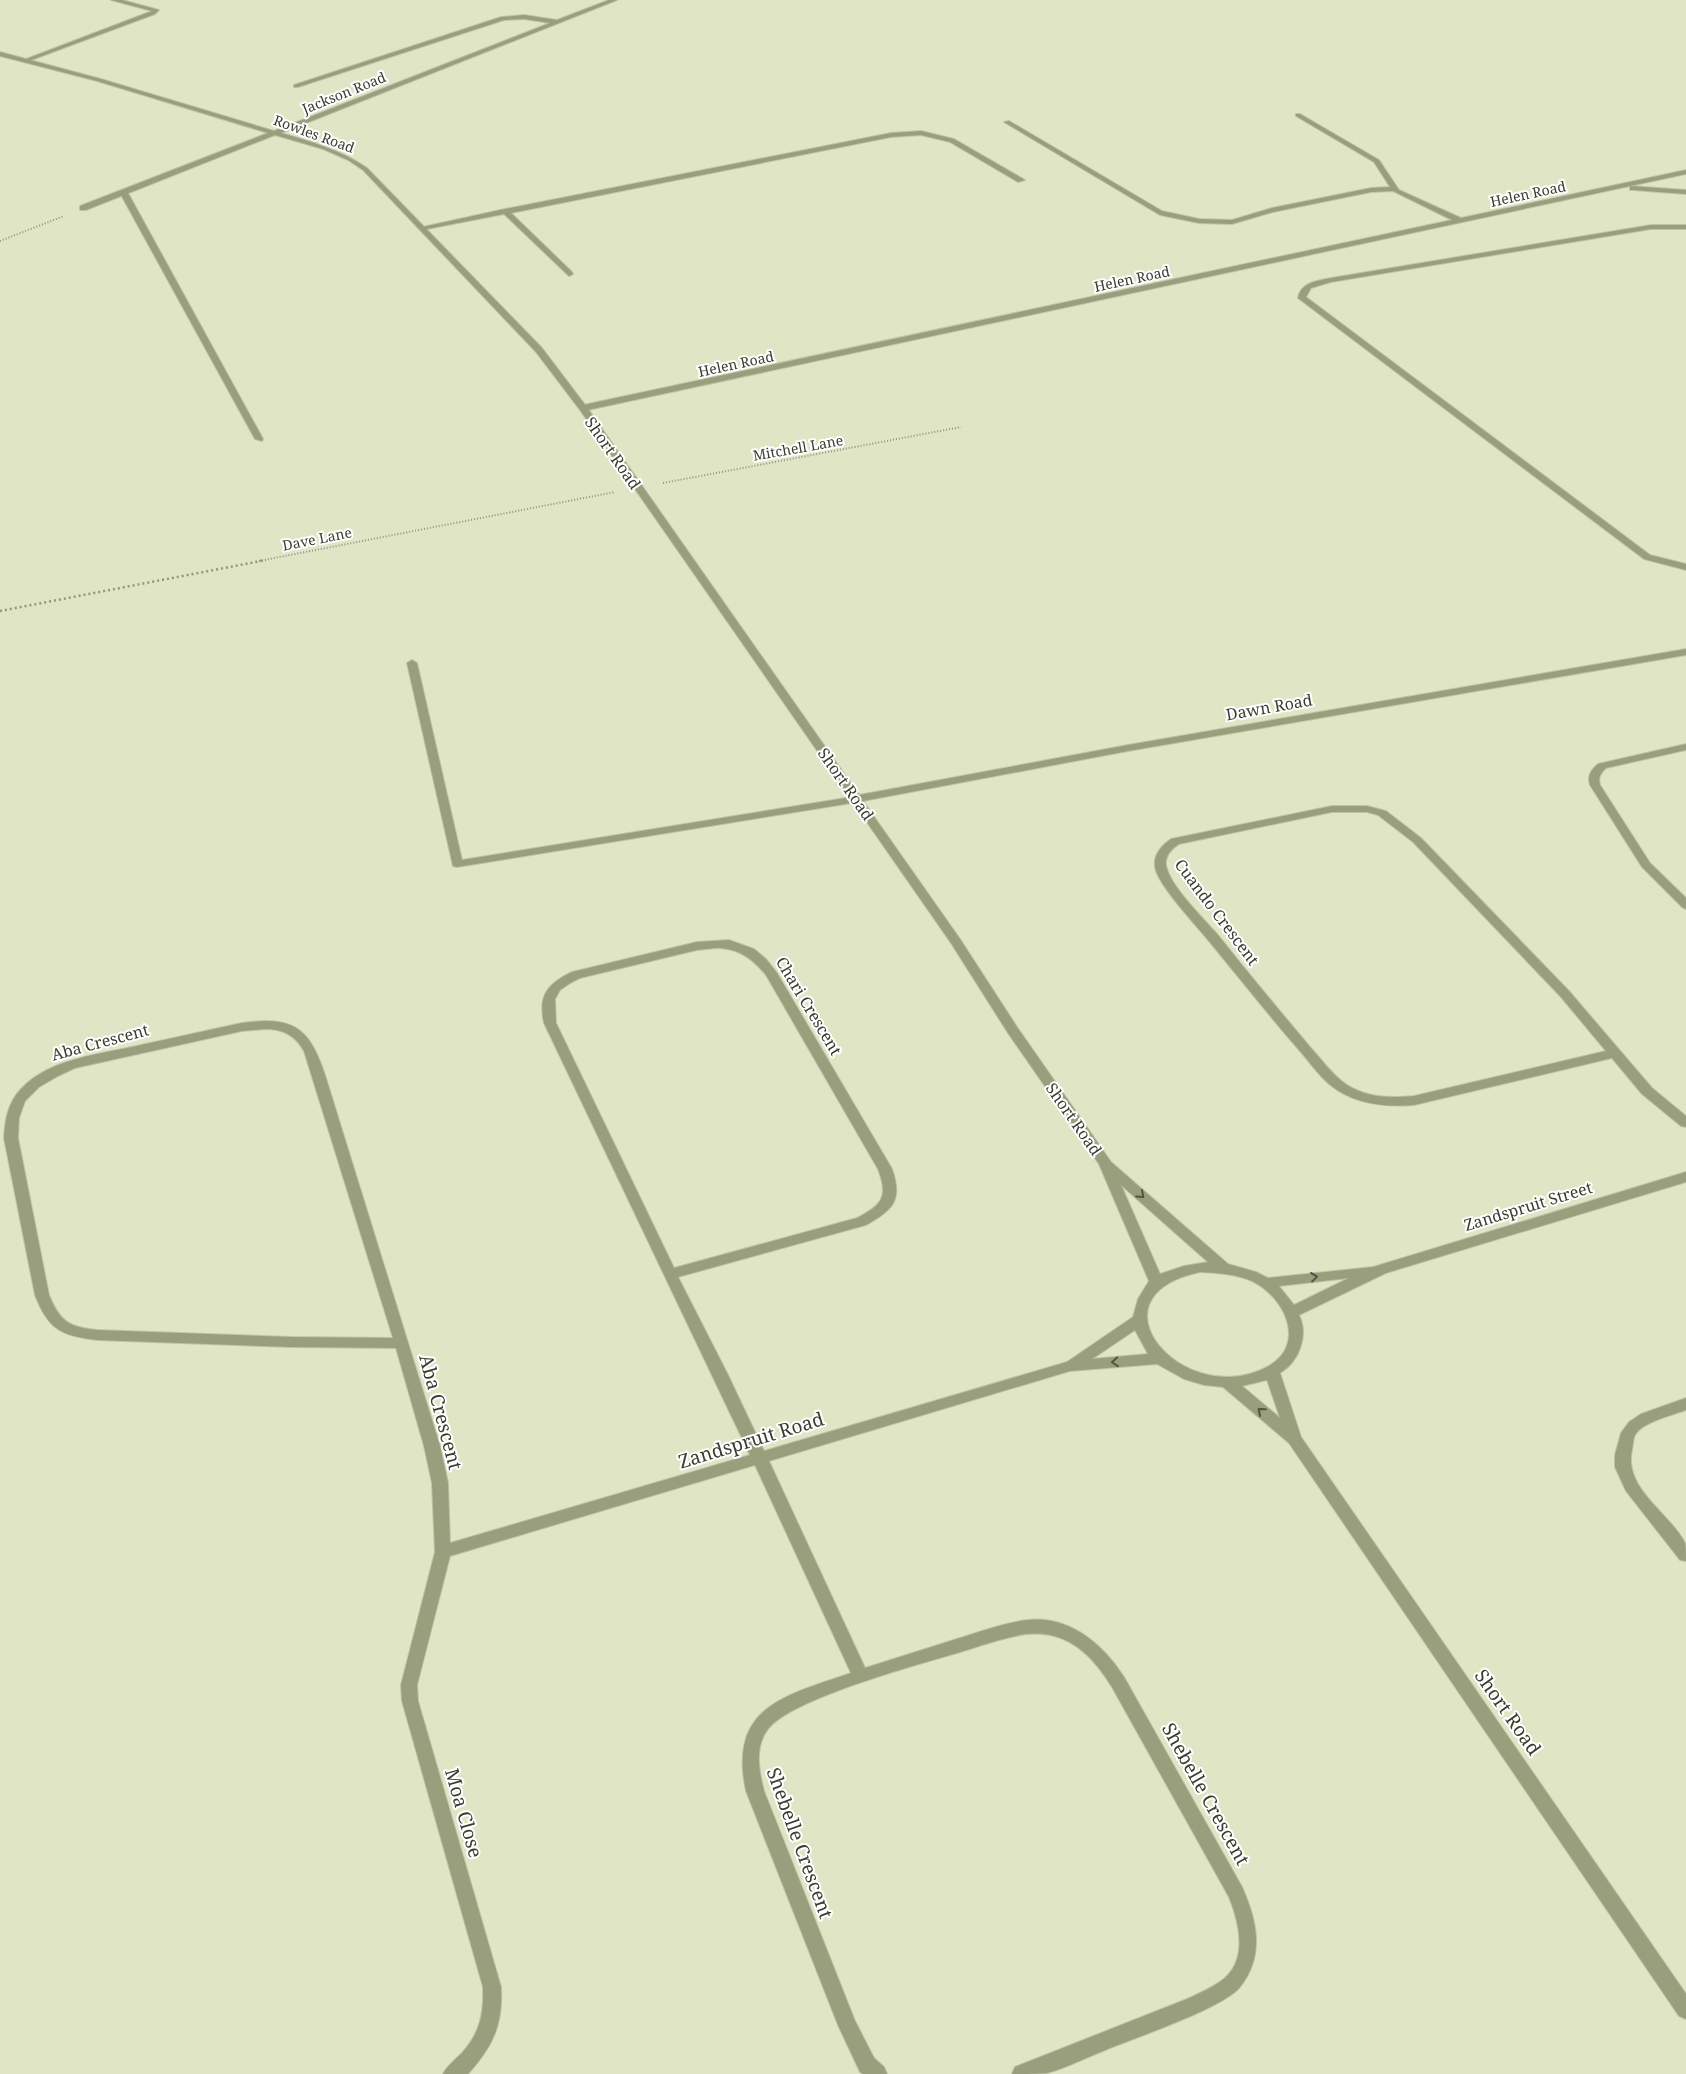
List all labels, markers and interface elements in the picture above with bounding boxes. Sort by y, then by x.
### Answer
street label: Jackson Road [298,67,389,118]
street label: Rowles Road [271,110,358,157]
street label: Helen Road [1488,176,1568,211]
street label: Helen Road [1092,261,1172,296]
street label: Helen Road [696,346,776,381]
street label: Short Road [580,412,646,494]
street label: Mitchell Lane [751,430,845,465]
street label: Dave Lane [281,522,353,555]
street label: Dawn Road [1224,689,1314,725]
street label: Short Road [813,743,879,825]
street label: Cuando Crescent [1170,854,1265,970]
street label: Chari Crescent [771,953,847,1060]
street label: Aba Crescent [49,1018,151,1066]
street label: Short Road [1041,1078,1107,1160]
street label: Zandspruit Street [1461,1176,1595,1236]
one-way arrow [1135,1189,1144,1198]
one-way arrow [1310,1272,1318,1283]
street label: Aba Crescent [413,1351,469,1473]
one-way arrow [1110,1356,1118,1367]
street label: Zandspruit Road [675,1405,827,1474]
one-way arrow [1257,1408,1266,1417]
street label: Short Road [1469,1664,1547,1761]
street label: Shebelle Crescent [1156,1718,1256,1870]
street label: Shebelle Crescent [761,1764,840,1922]
street label: Moa Close [439,1765,489,1861]

